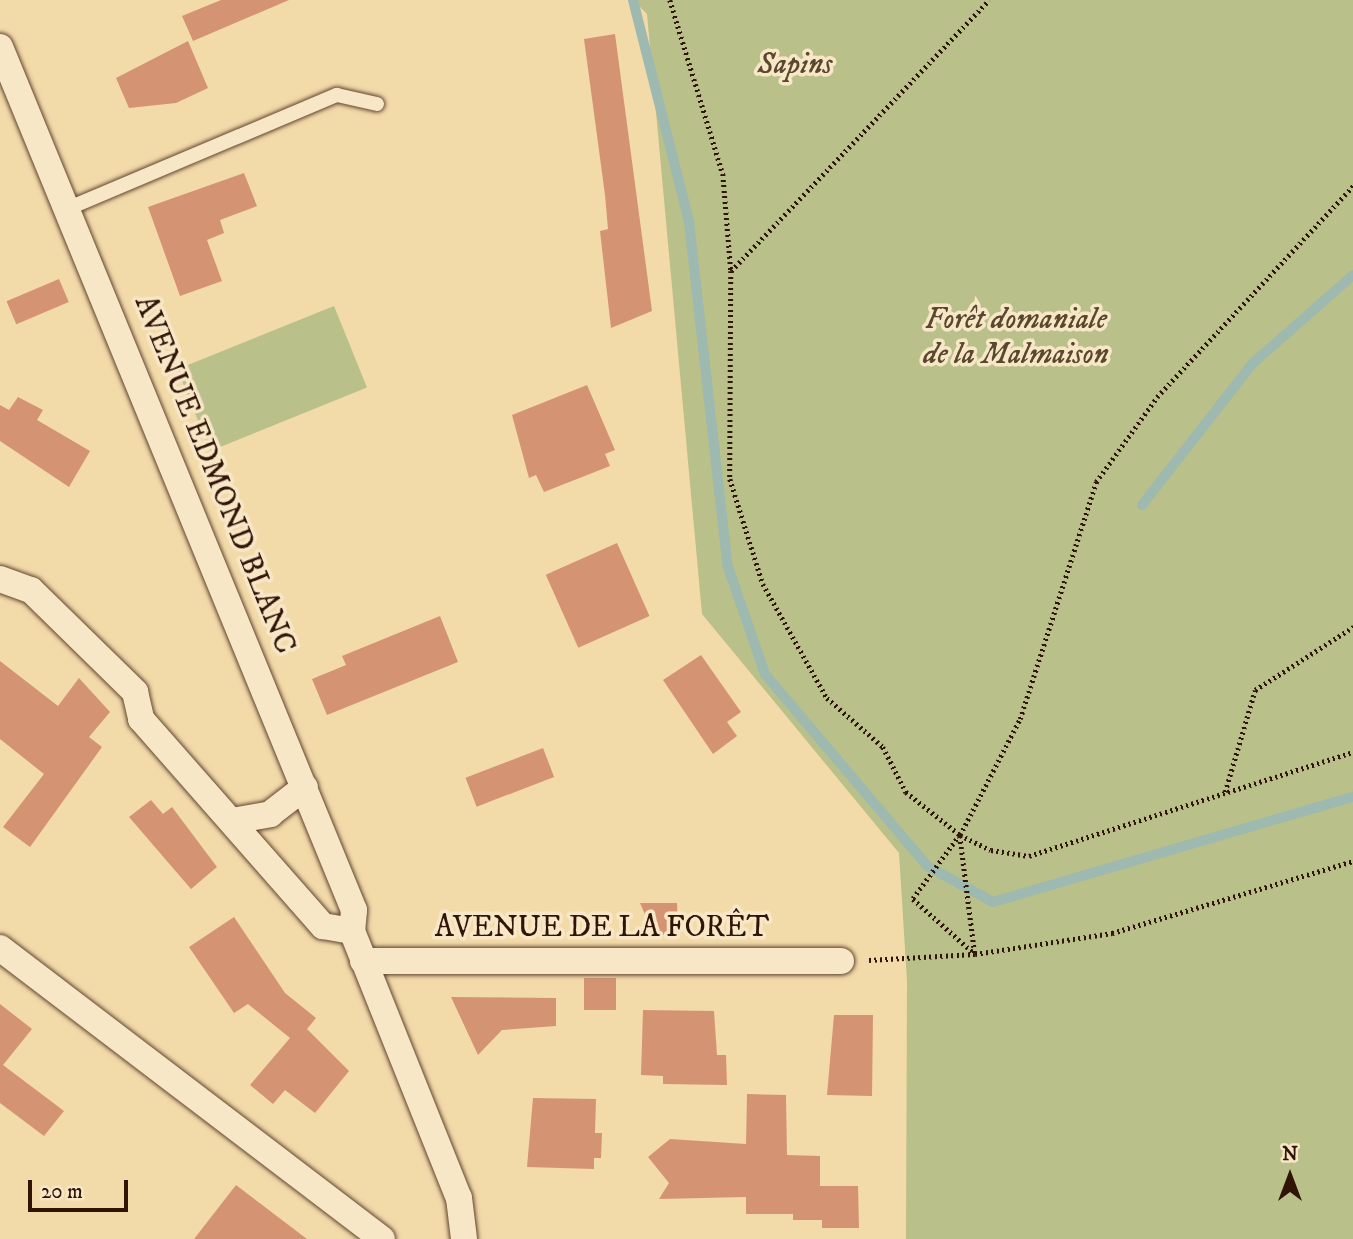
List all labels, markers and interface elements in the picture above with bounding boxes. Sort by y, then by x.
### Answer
park label: Sapins [758,47,832,83]
street label: AVENUE EDMOND BLANC [126,291,302,659]
park label: Forêt domaniale de la Malmaison [923,302,1109,372]
street label: AVENUE DE LA FORÊT [435,910,769,946]
north arrow [1255,1141,1325,1211]
text: N [1282,1143,1298,1166]
scale bar [32,1166,131,1210]
text: 20 m [41,1179,83,1205]

